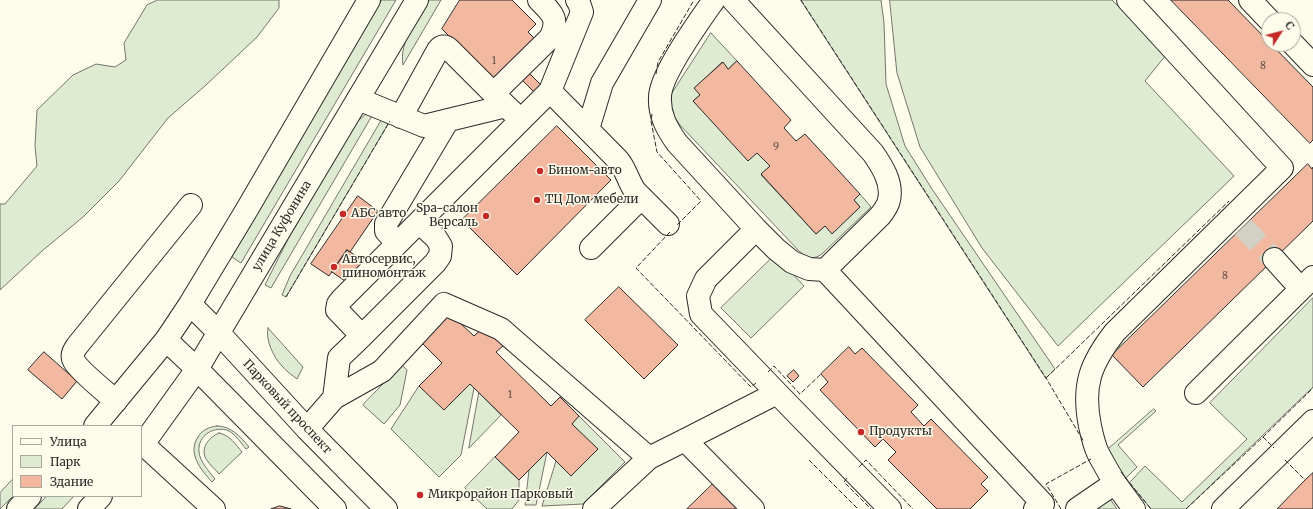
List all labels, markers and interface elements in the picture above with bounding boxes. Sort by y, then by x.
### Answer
north arrow [1261,12,1301,52]
text: С [1282,18,1298,33]
house number: 1 [492,55,496,67]
house number: 8 [1260,60,1266,72]
house number: 9 [773,141,779,153]
place label: Бином-авто [548,164,622,178]
marker: Бином-авто [535,166,545,176]
street label: улица Куфонина [249,178,315,274]
place label: ТЦ Дом мебели [545,193,639,207]
marker: ТЦ Дом мебели [532,195,542,205]
place label: Spa-салон Версаль [416,202,478,230]
place label: АБС авто [351,207,406,221]
marker: АБС авто [338,209,348,219]
marker: Spa-салон Версаль [481,211,491,221]
place label: Автосервис, шиномонтаж [342,253,426,281]
marker: Автосервис, шиномонтаж [329,262,339,272]
house number: 8 [1222,270,1228,282]
street label: Парковый проспект [240,357,334,457]
house number: 1 [508,389,512,401]
legend [12,425,142,497]
place label: Продукты [869,425,932,439]
marker: Продукты [856,427,866,437]
text: Улица [50,434,87,449]
text: Парк [50,454,81,469]
text: Здание [50,474,93,489]
place label: Микрорайон Парковый [428,488,573,502]
marker: Микрорайон Парковый [415,490,425,500]

